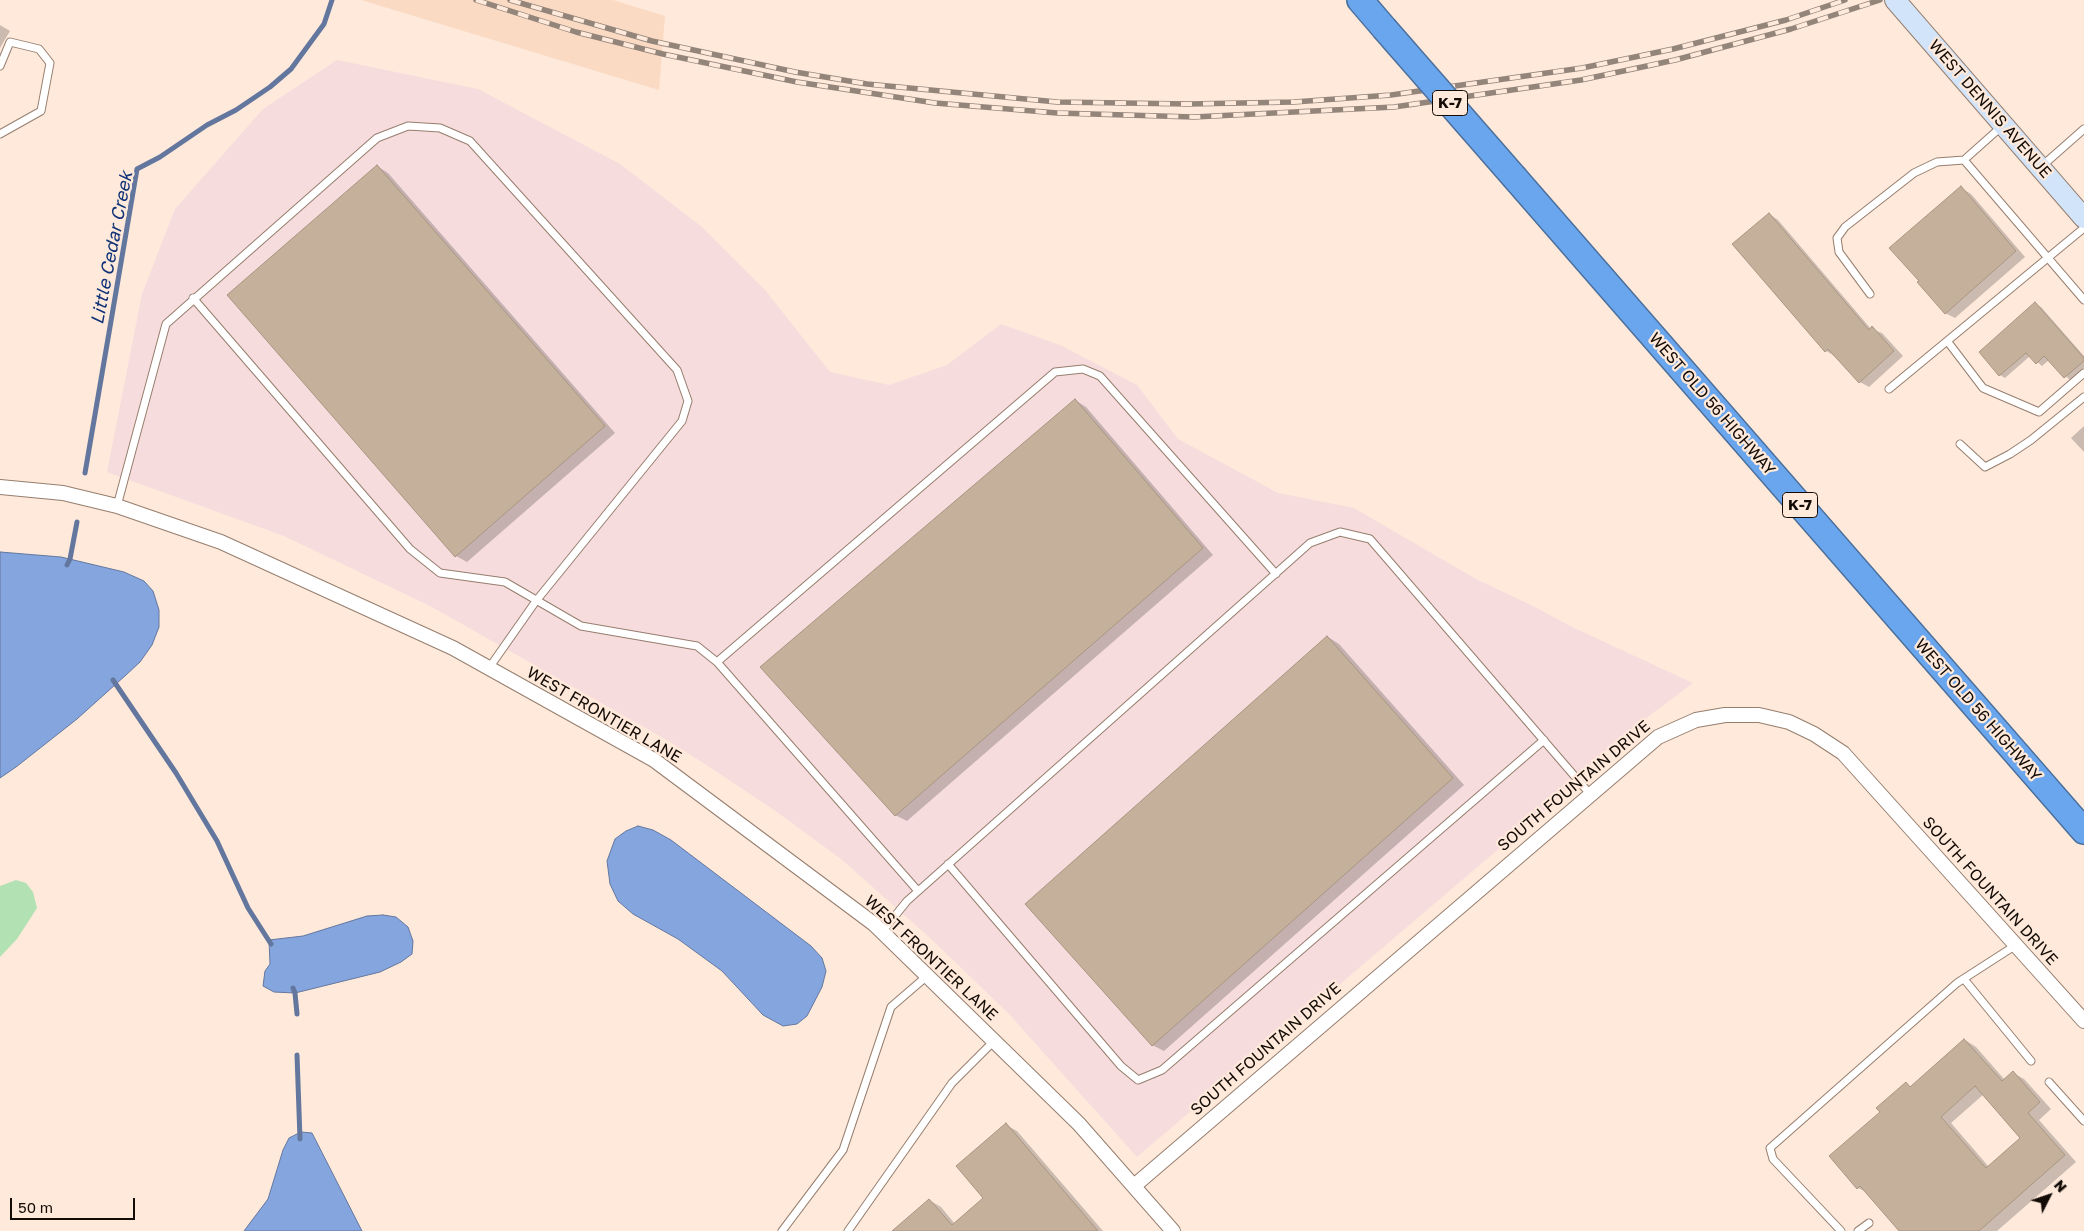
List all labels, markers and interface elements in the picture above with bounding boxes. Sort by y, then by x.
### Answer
street label: WEST DENNIS AVENUE [1925,36,2055,182]
road number: K-7 [1432,90,1468,116]
water label: Little Cedar Creek [87,170,137,326]
street label: WEST OLD 56 HIGHWAY [1645,329,1779,479]
road number: K-7 [1782,492,1818,518]
street label: WEST OLD 56 HIGHWAY [1911,635,2045,785]
street label: WEST FRONTIER LANE [523,663,685,767]
street label: SOUTH FOUNTAIN DRIVE [1494,717,1654,855]
street label: SOUTH FOUNTAIN DRIVE [1918,813,2062,969]
street label: WEST FRONTIER LANE [860,891,1002,1025]
street label: SOUTH FOUNTAIN DRIVE [1187,978,1345,1120]
north arrow [2024,1171,2074,1221]
text: N [2051,1176,2071,1195]
scale bar [12,1188,138,1220]
text: 50 m [18,1198,53,1216]

